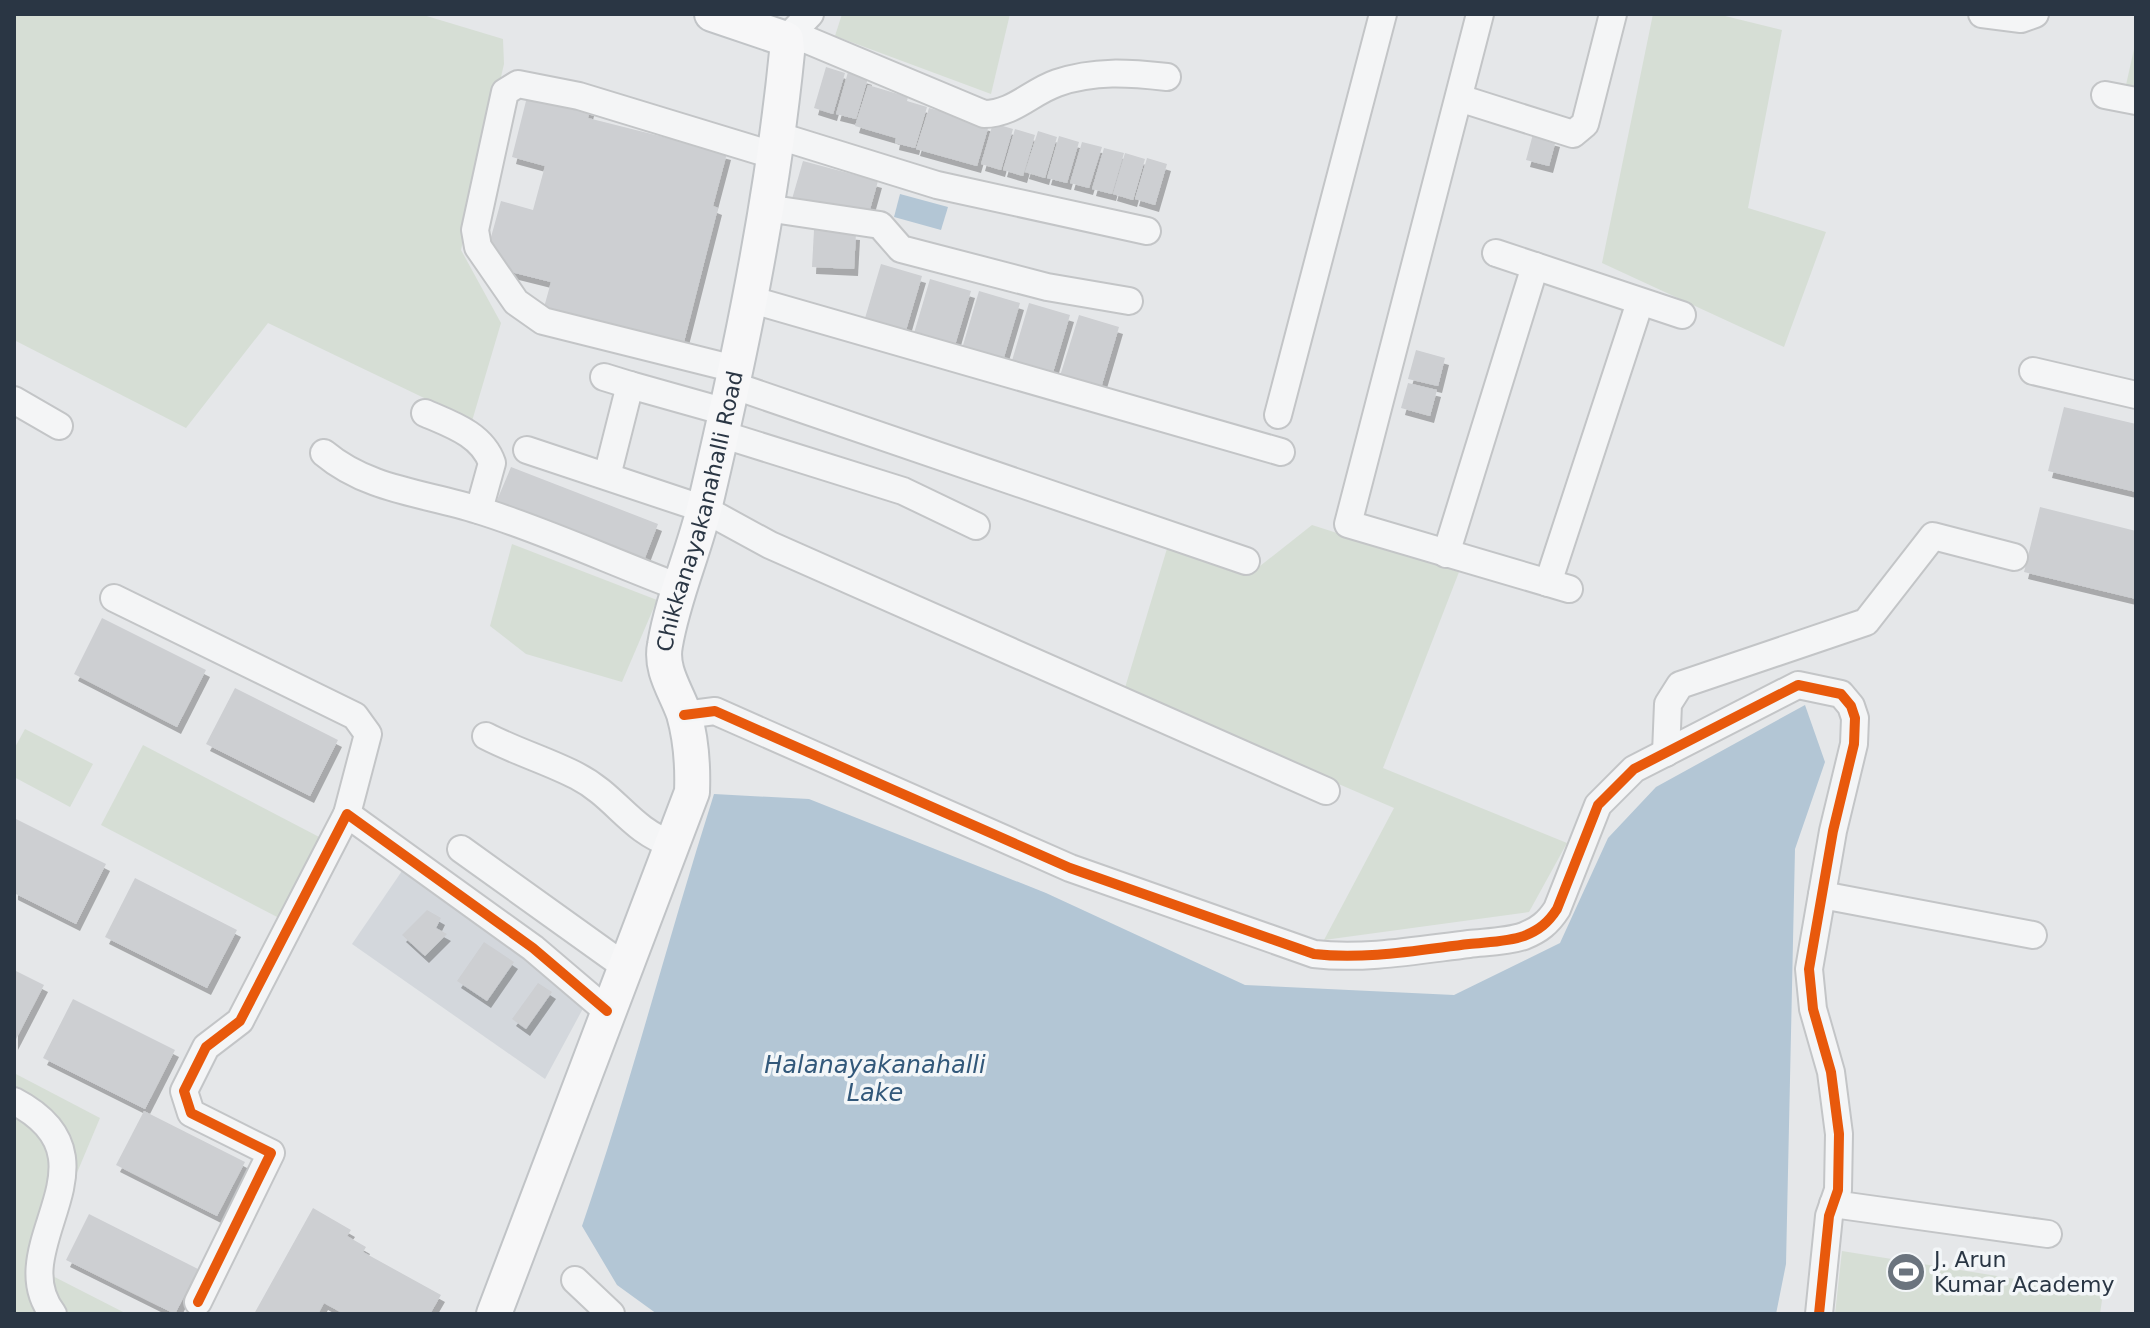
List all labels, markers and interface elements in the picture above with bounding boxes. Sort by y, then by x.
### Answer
street label: Chikkanayakanahalli Road [652,369,748,653]
water label: Halanayakanahalli Lake [764,1051,986,1107]
place label: J. Arun Kumar Academy [1932,1247,2114,1297]
sports icon: J. Arun Kumar Academy [1885,1251,1927,1293]

